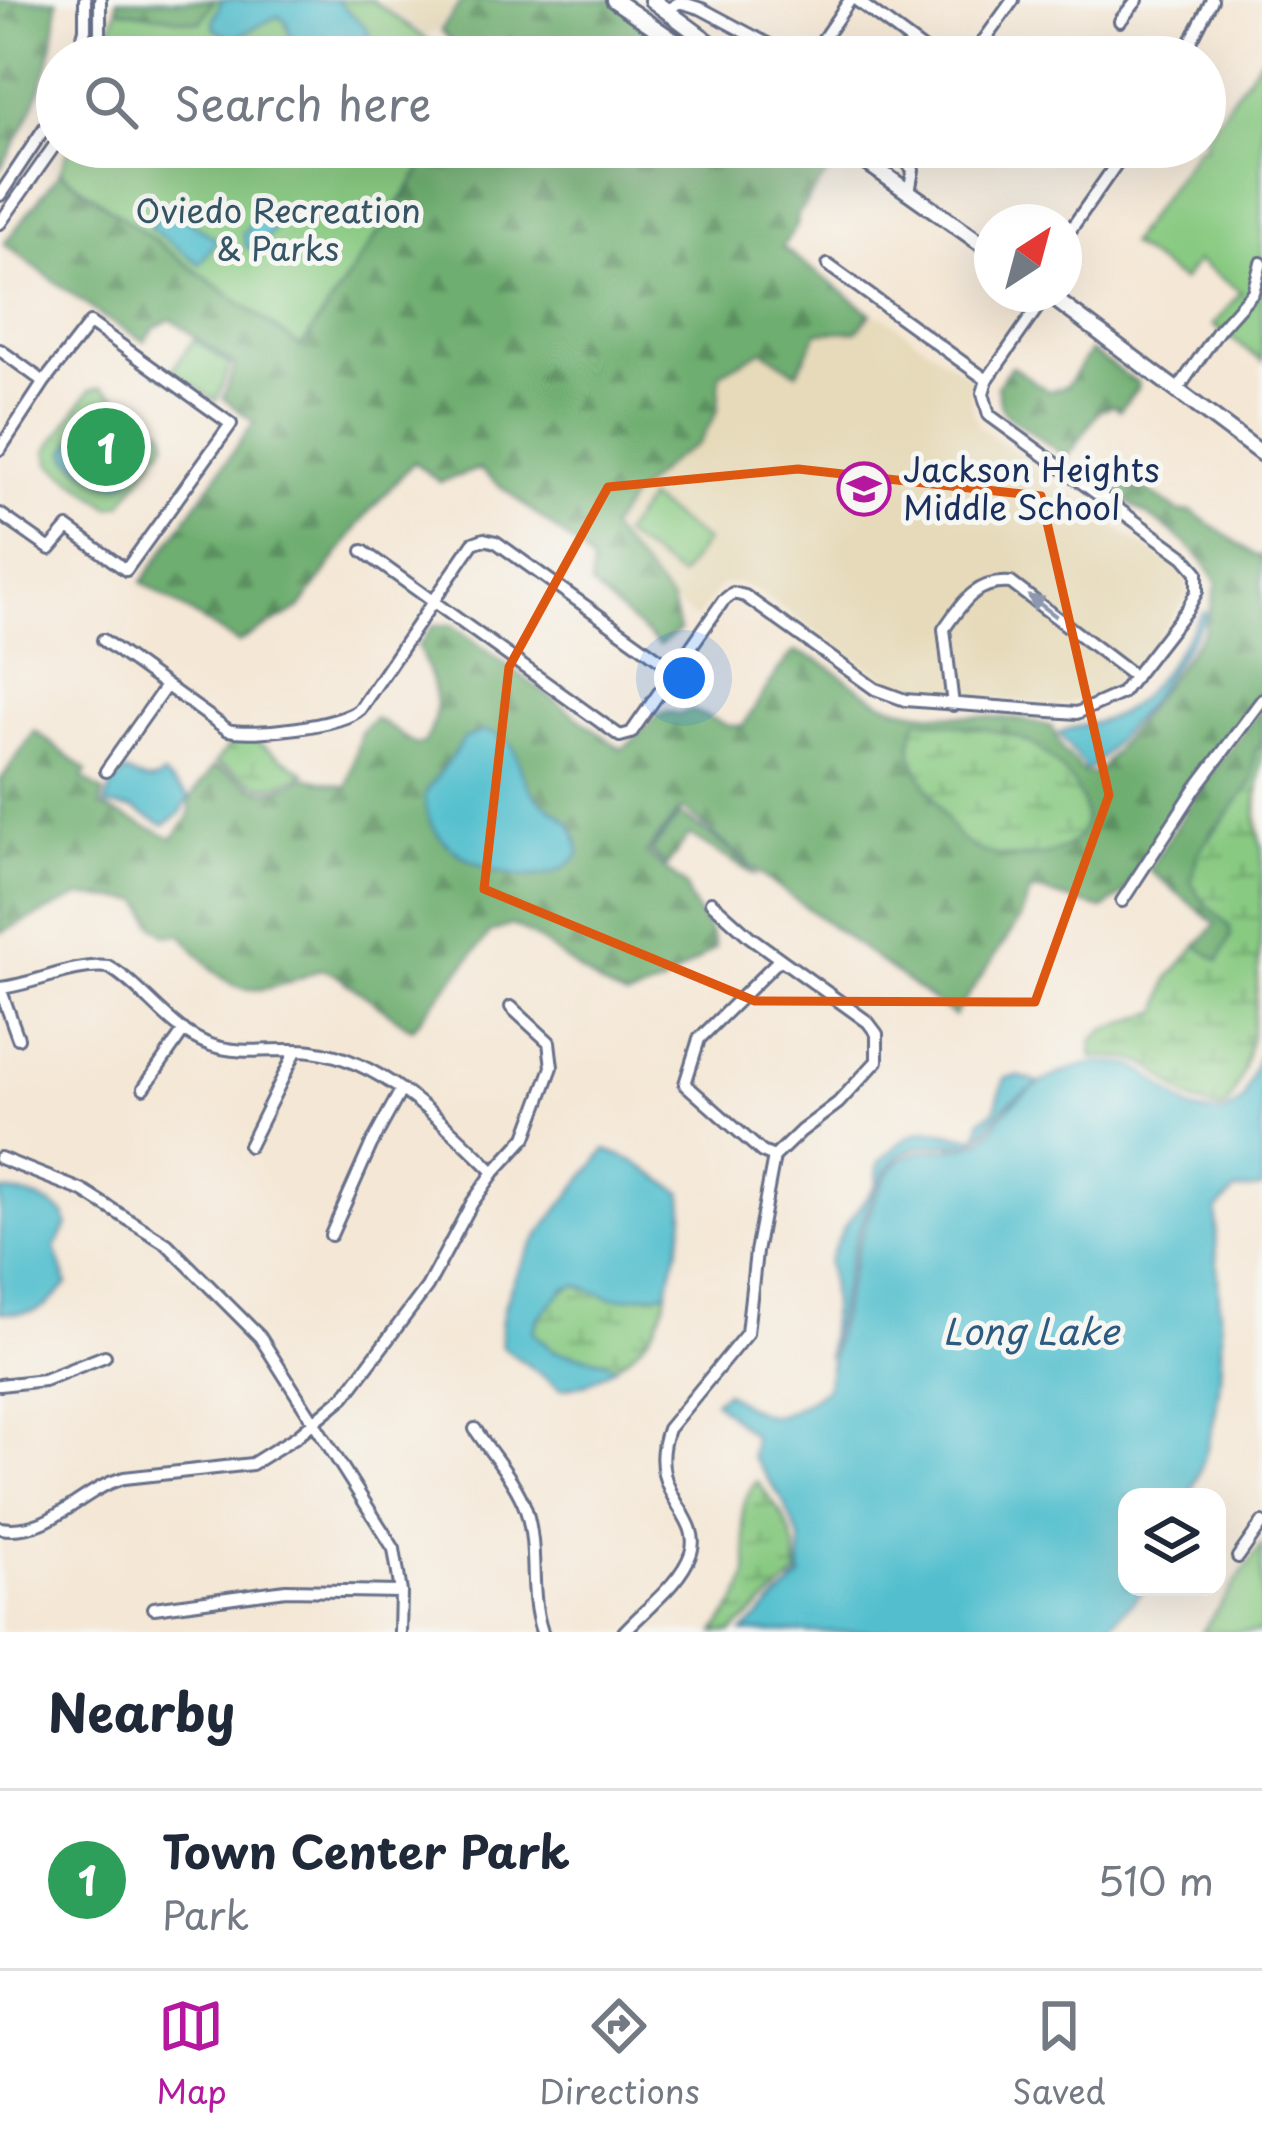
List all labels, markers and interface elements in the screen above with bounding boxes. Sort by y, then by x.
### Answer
search box [36,36,1226,168]
text: Search here [174,68,431,136]
icon: search [78,69,144,135]
park label: Oviedo Recreation & Parks [135,184,421,272]
north arrow [974,204,1082,312]
pin: 1 [67,402,145,492]
place label: Jackson Heights Middle School [903,443,1159,531]
school or university icon: Jackson Heights Middle School [836,461,892,517]
one-way arrow [1026,594,1057,619]
your location [654,648,714,708]
water label: Long Lake [943,1303,1121,1357]
map controls [1118,1488,1226,1596]
button: layers [1118,1488,1226,1596]
text: Nearby [48,1672,235,1749]
text: Town Center Park [162,1816,570,1884]
text: 1 [78,1850,96,1909]
text: 510 m [1097,1850,1214,1909]
text: Park [162,1884,249,1943]
tab: Map [156,1993,227,2115]
tab: Directions [539,1993,700,2115]
tab: Saved [1012,1993,1106,2115]

